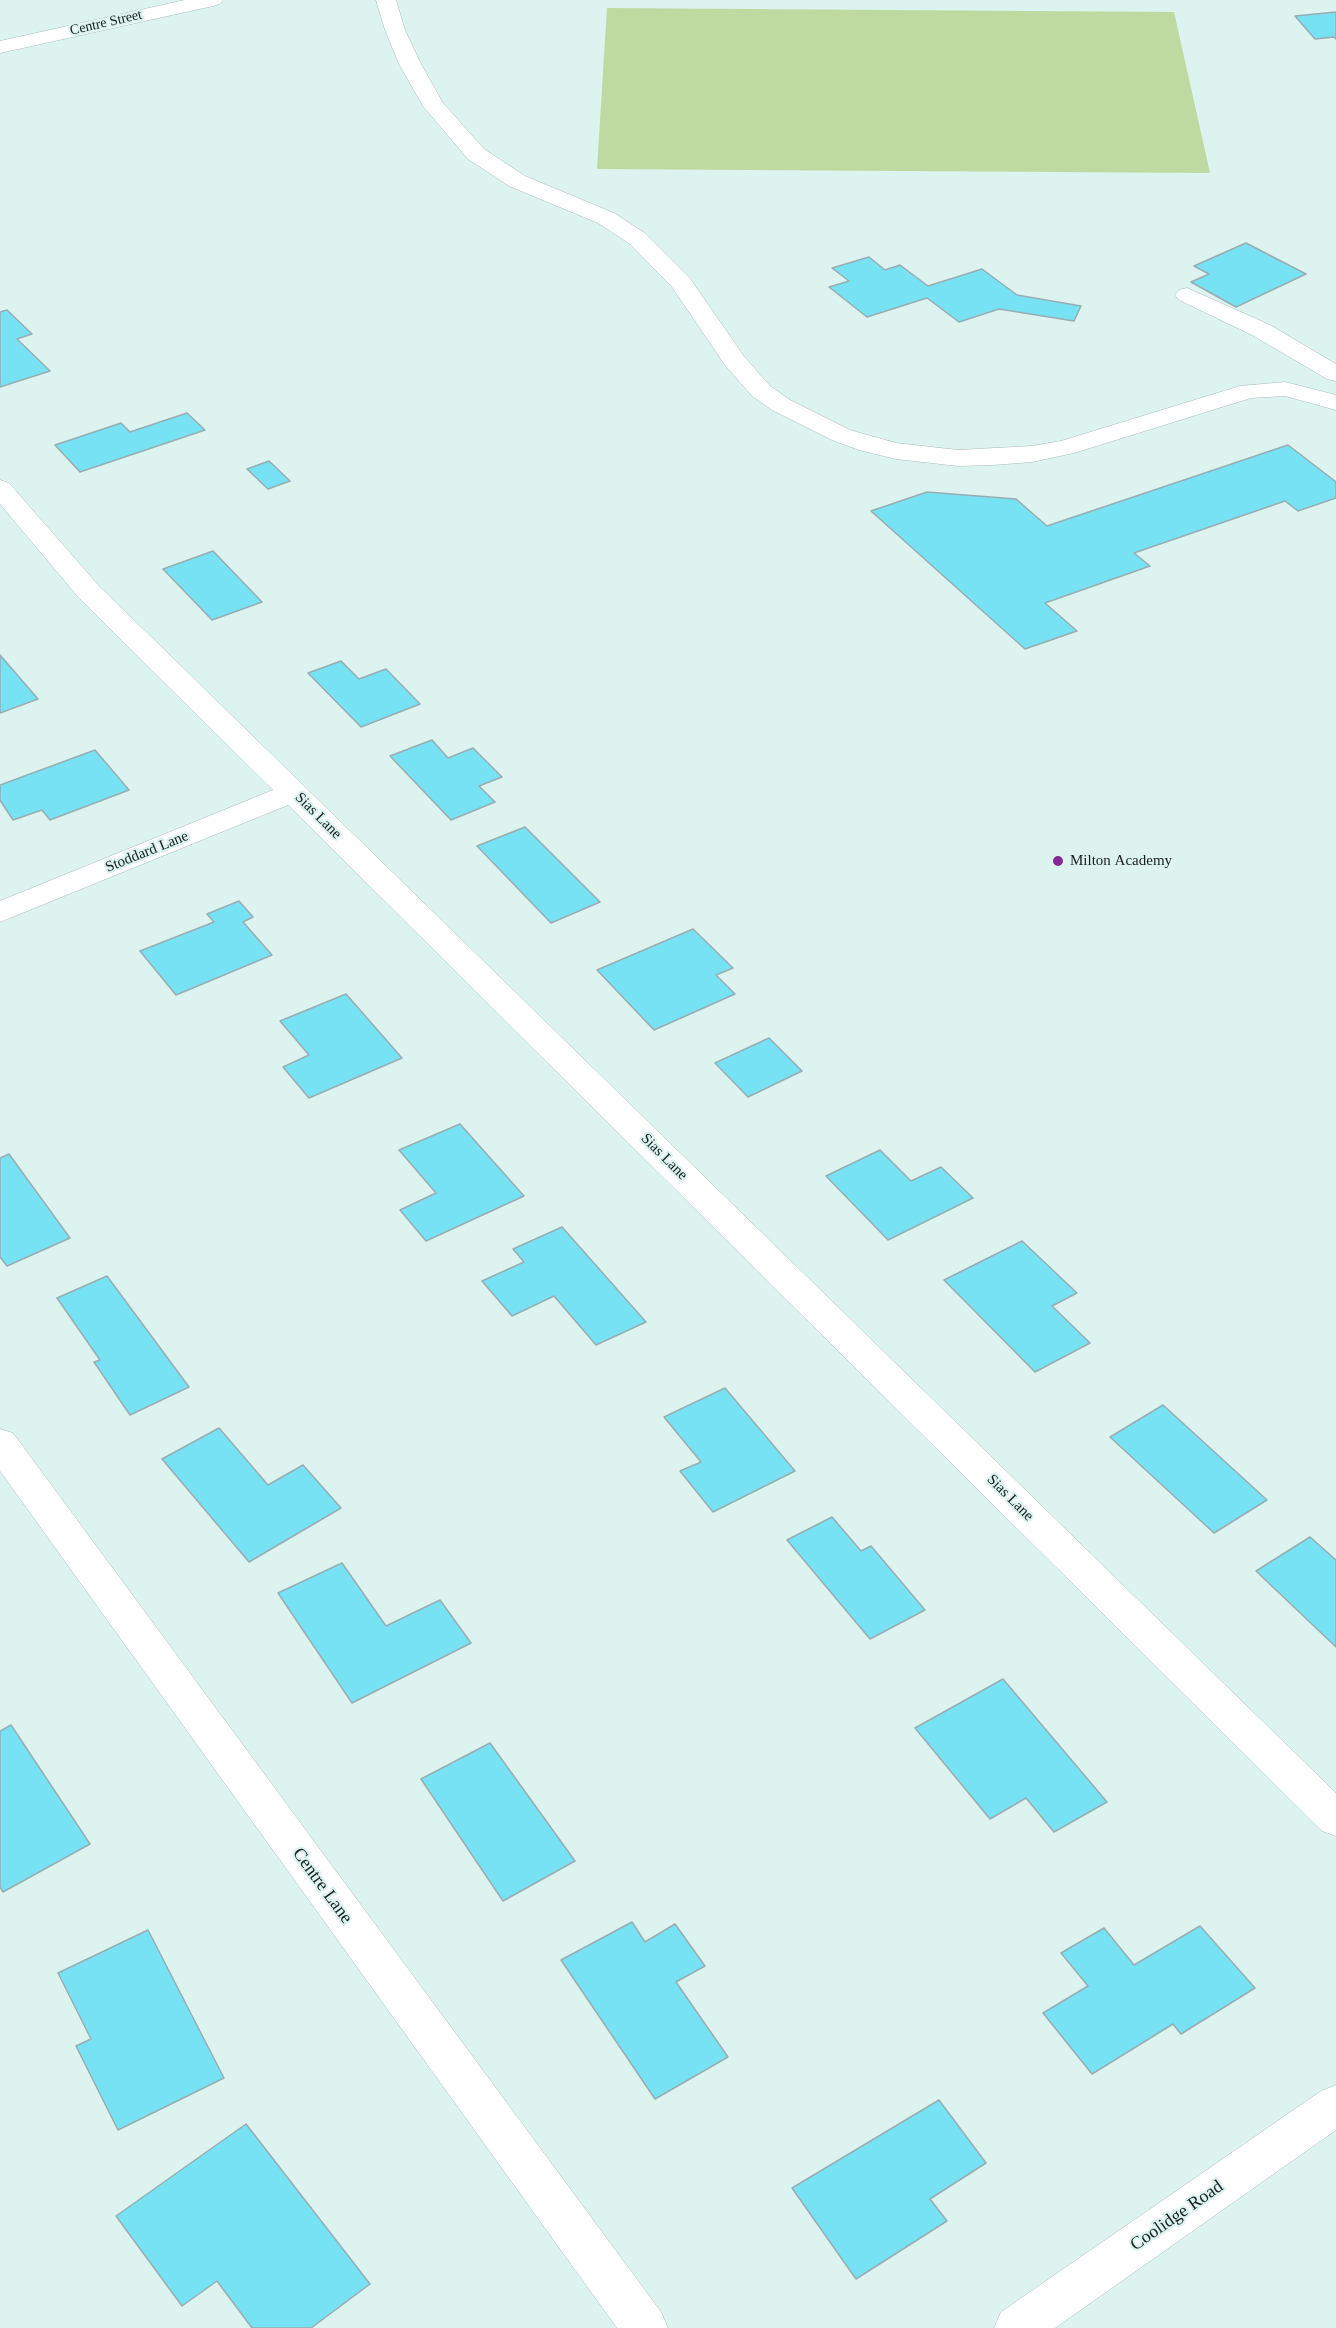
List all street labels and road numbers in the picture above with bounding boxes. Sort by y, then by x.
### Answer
street label: Centre Street [68,7,144,39]
street label: Sias Lane [291,789,345,843]
street label: Stoddard Lane [103,827,191,877]
street label: Sias Lane [637,1130,691,1184]
street label: Sias Lane [983,1471,1037,1525]
street label: Centre Lane [287,1844,357,1928]
street label: Coolidge Road [1126,2176,1228,2256]

